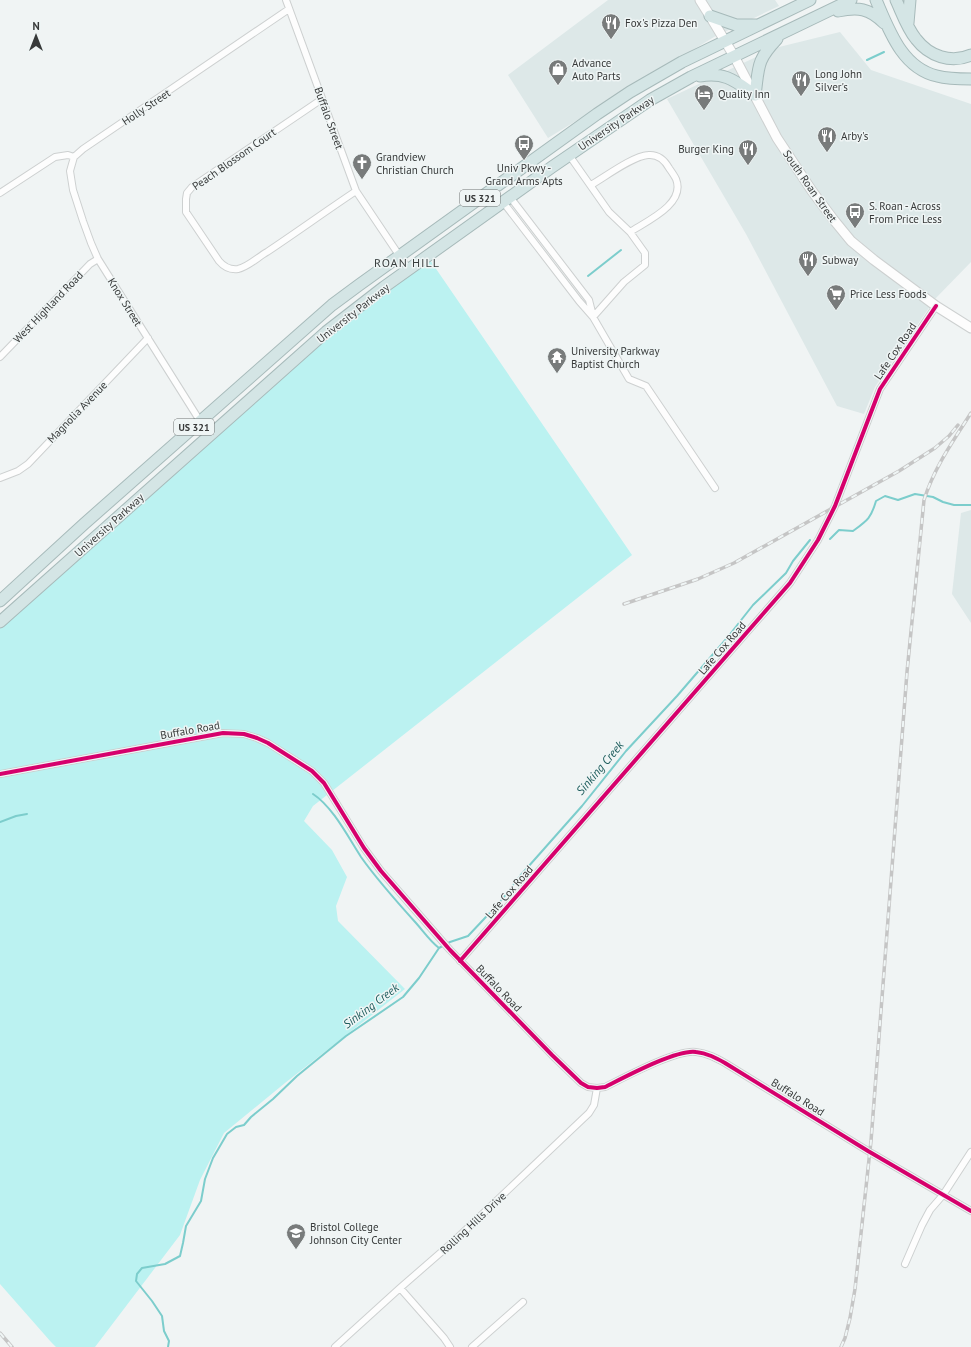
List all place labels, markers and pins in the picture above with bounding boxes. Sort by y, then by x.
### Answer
restaurant icon: Fox's Pizza Den [600,12,622,40]
place label: Fox's Pizza Den [625,16,697,30]
place label: Advance Auto Parts [572,56,621,83]
shop icon: Advance Auto Parts [547,58,569,86]
place label: Long John Silver's [815,67,862,94]
restaurant icon: Long John Silver's [790,69,812,97]
hotel icon: Quality Inn [693,83,715,111]
place label: Quality Inn [718,87,770,101]
restaurant icon: Arby's [816,125,838,153]
place label: Arby's [841,129,869,143]
bus stop icon: Univ Pkwy - Grand Arms Apts [513,133,535,161]
restaurant icon: Burger King [737,138,759,166]
place label: Burger King [678,142,734,156]
place label: Grandview Christian Church [376,150,454,177]
church icon: Grandview Christian Church [351,152,373,180]
place label: Univ Pkwy - Grand Arms Apts [485,161,563,188]
place label: S. Roan - Across From Price Less [869,199,942,226]
bus stop icon: S. Roan - Across From Price Less [844,201,866,229]
restaurant icon: Subway [797,249,819,277]
place label: Subway [822,253,859,267]
supermarket icon: Price Less Foods [825,283,847,311]
place label: Price Less Foods [850,287,927,301]
place label: University Parkway Baptist Church [571,344,660,371]
temple icon: University Parkway Baptist Church [546,346,568,374]
place label: Bristol College Johnson City Center [309,1220,402,1247]
school or university icon: Bristol College Johnson City Center [285,1222,307,1250]

